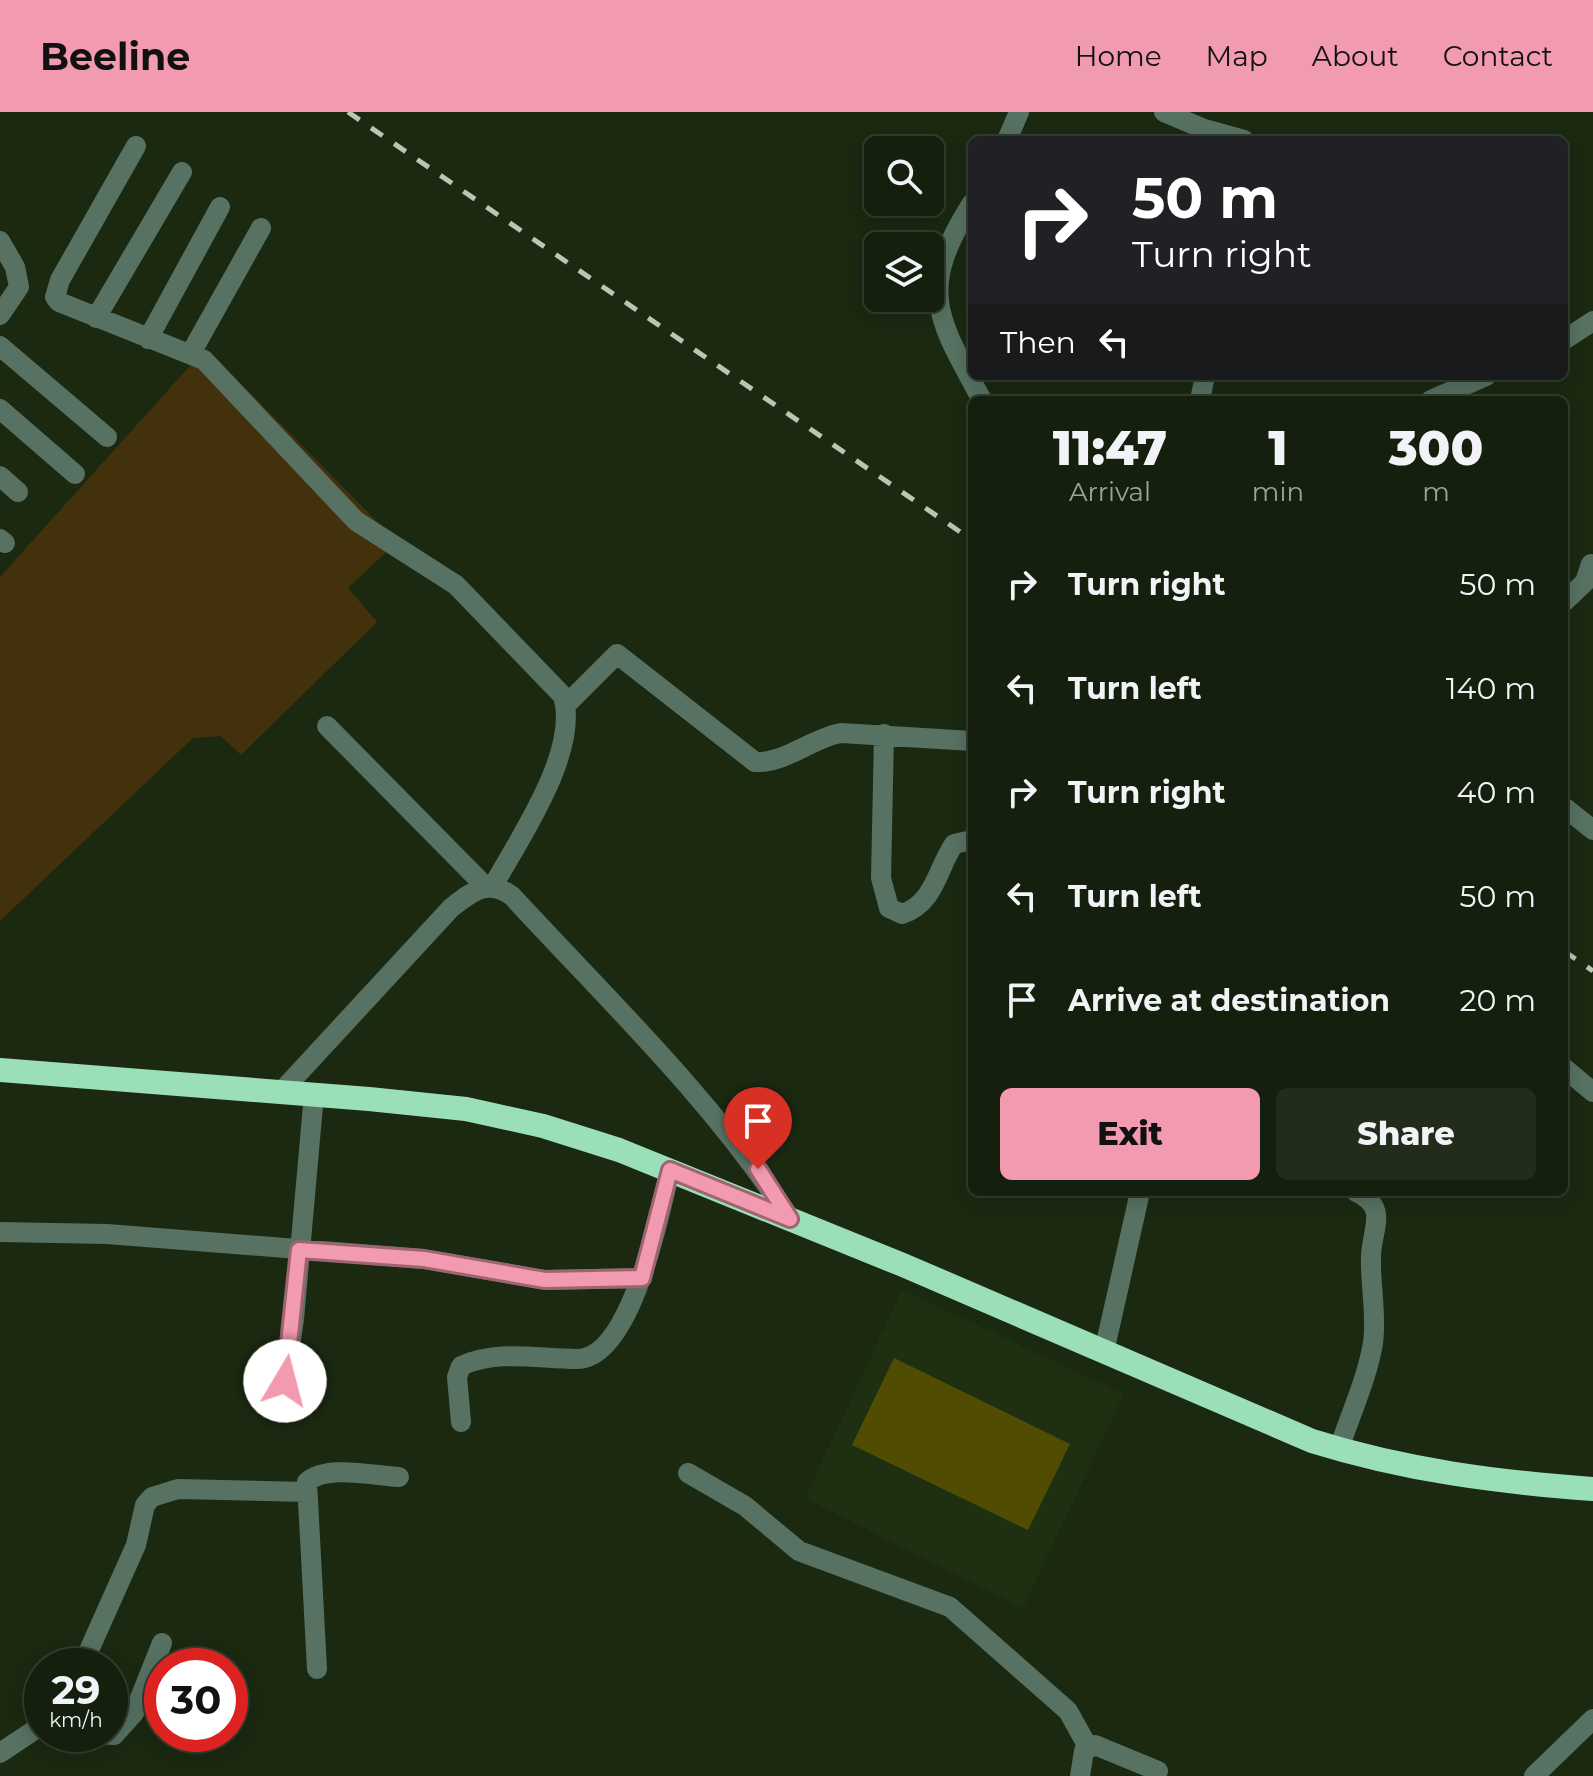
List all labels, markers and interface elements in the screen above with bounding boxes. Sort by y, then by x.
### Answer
text: Beeline [40,33,190,80]
text: Home [1075,39,1162,73]
text: Map [1206,39,1268,73]
text: About [1312,39,1399,73]
text: Contact [1443,39,1553,73]
map controls [864,136,944,312]
button: search [864,136,944,216]
text: 50 m [1132,164,1278,232]
icon: right [1000,168,1104,272]
button: layers [864,232,944,312]
text: Turn right [1132,232,1312,276]
icon: left [1092,320,1136,364]
text: Then [1000,324,1076,361]
text: 11:47 [1053,419,1167,477]
text: 1 [1268,419,1288,477]
text: 300 [1389,419,1483,477]
text: Arrival [1069,476,1151,508]
text: min [1252,476,1304,508]
text: m [1422,476,1450,508]
icon: right [1000,562,1044,606]
text: Turn right [1068,566,1225,603]
text: 50 m [1459,566,1536,603]
icon: left [1000,666,1044,710]
text: Turn left [1068,670,1201,707]
text: 140 m [1446,670,1536,707]
icon: right [1000,770,1044,814]
text: Turn right [1068,774,1225,811]
text: 40 m [1457,774,1536,811]
icon: left [1000,874,1044,918]
text: Turn left [1068,878,1201,915]
text: 50 m [1459,878,1536,915]
icon: arrive [1000,978,1044,1022]
text: Arrive at destination [1068,982,1390,1019]
text: 20 m [1459,982,1536,1019]
pin [724,1087,792,1169]
button: Exit [1000,1088,1260,1180]
button: Share [1276,1088,1536,1180]
icon: arrive [736,1099,780,1143]
position arrow [243,1339,327,1423]
speed limit sign: 30 [144,1648,248,1752]
text: 29 [51,1665,101,1714]
text: km/h [49,1708,103,1732]

